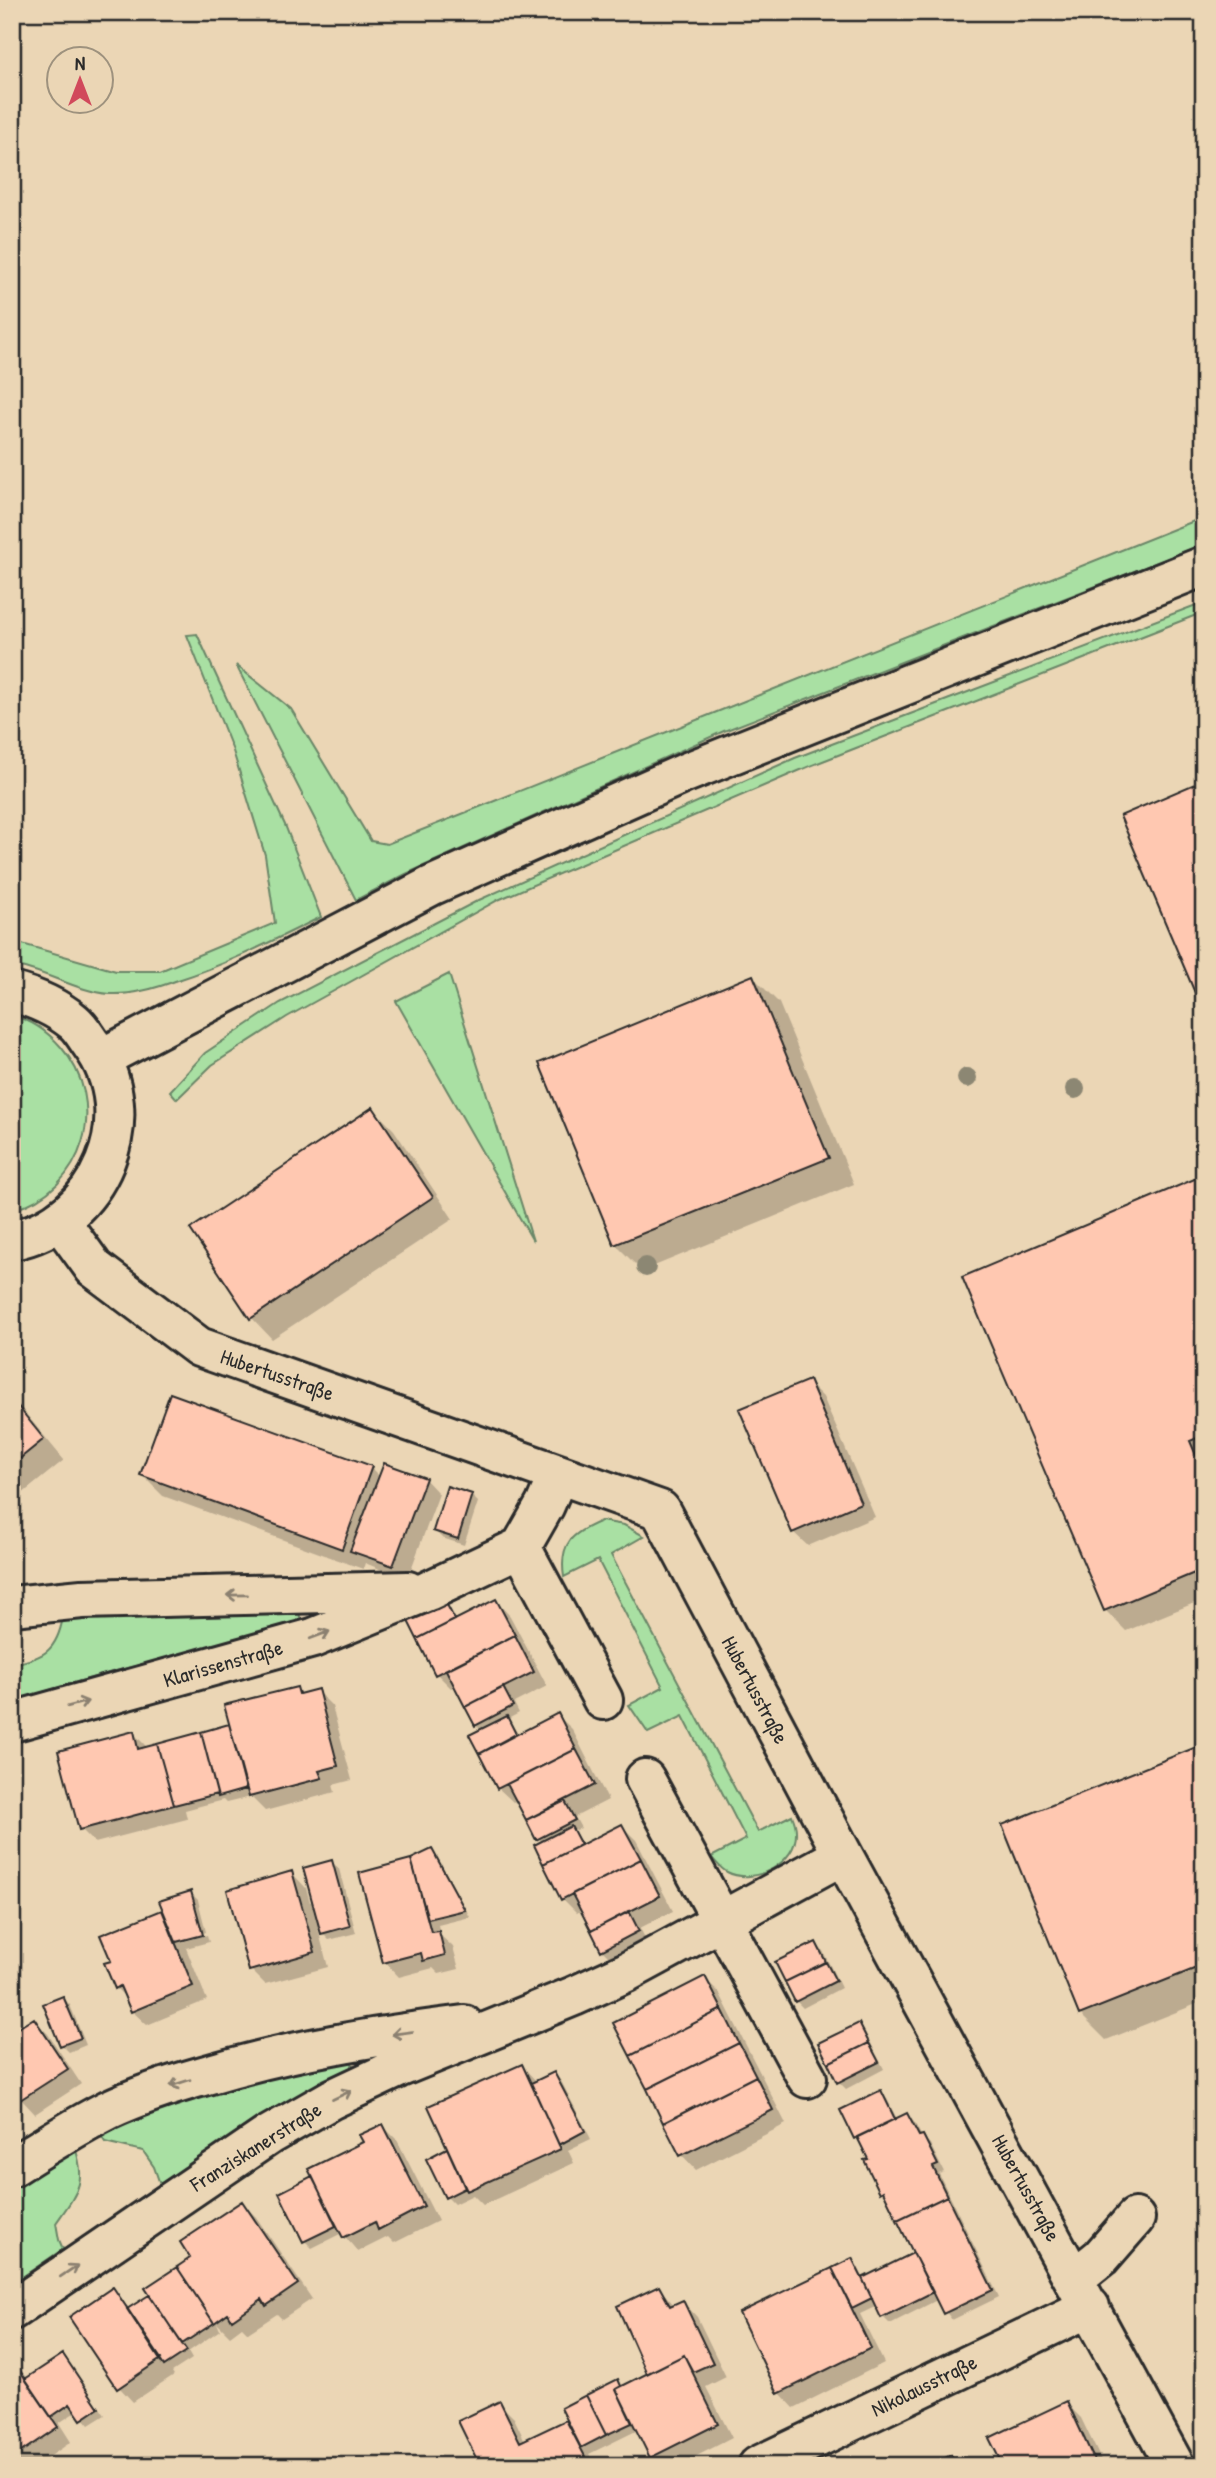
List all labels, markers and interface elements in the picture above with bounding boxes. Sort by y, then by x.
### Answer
north arrow [46,46,116,116]
text: N [75,50,85,76]
street label: Hubertusstraße [217,1342,338,1407]
one-way arrow [226,1589,249,1602]
one-way arrow [309,1628,331,1640]
street label: Hubertusstraße [715,1631,796,1749]
street label: Klarissenstraße [160,1633,286,1694]
one-way arrow [67,1696,89,1709]
one-way arrow [391,2027,414,2040]
one-way arrow [170,2078,192,2090]
one-way arrow [331,2088,352,2101]
street label: Franziskanerstraße [184,2095,327,2199]
street label: Hubertusstraße [985,2129,1068,2246]
one-way arrow [59,2264,78,2278]
street label: Nikolausstraße [866,2347,982,2424]

